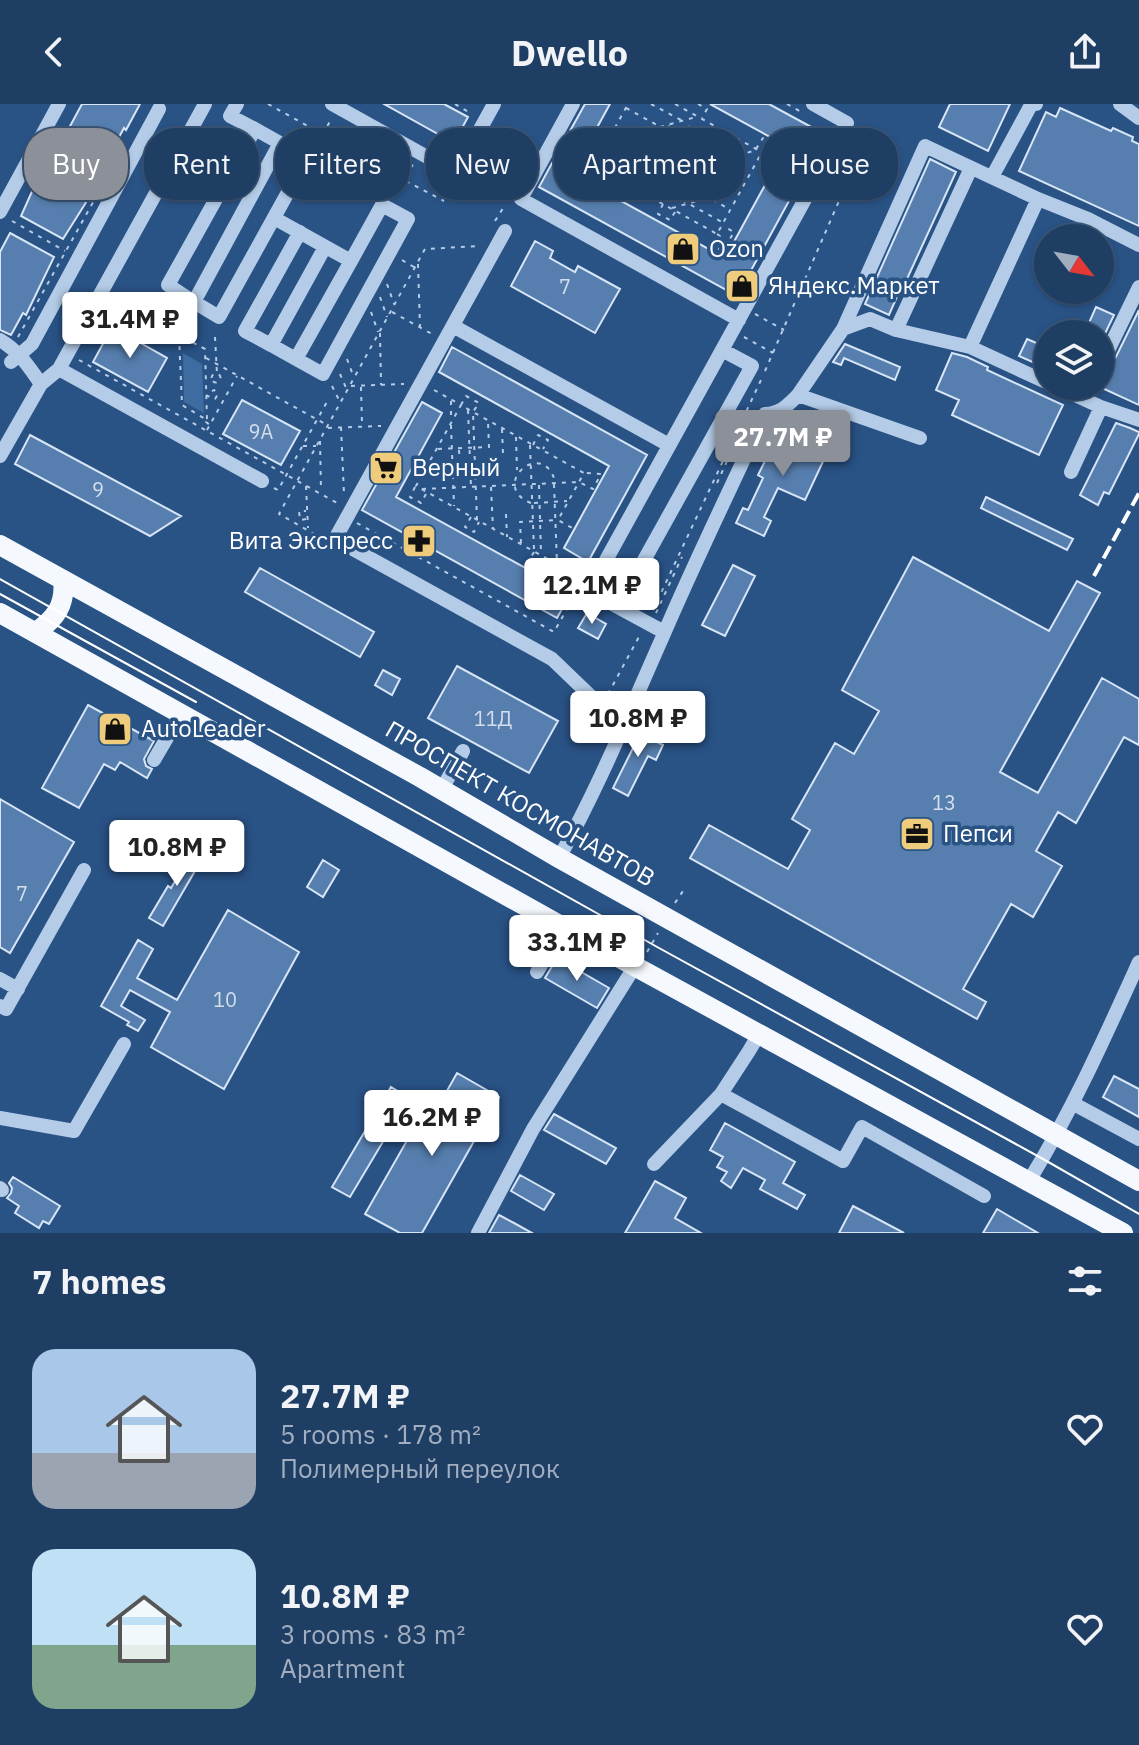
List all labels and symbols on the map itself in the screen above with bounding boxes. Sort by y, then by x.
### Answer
north arrow [1034,224,1114,304]
shop icon: Ozon [664,230,702,268]
place label: Ozon [709,232,764,264]
shop icon: Яндекс.Маркет [723,267,761,305]
place label: Яндекс.Маркет [768,269,940,301]
house number: 7 [559,273,571,300]
pin: 31.4M ₽ [56,292,204,360]
pin: 27.7M ₽ [709,410,857,478]
house number: 9А [249,418,274,445]
supermarket icon: Верный [367,449,405,487]
place label: Верный [412,451,500,483]
house number: 9 [92,476,104,503]
pharmacy icon: Вита Экспресс [400,522,438,560]
place label: Вита Экспресс [229,524,393,556]
pin: 12.1M ₽ [518,558,666,626]
pin: 10.8M ₽ [564,691,712,759]
house number: 11Д [474,705,512,732]
shop icon: AutoLeader [96,710,134,748]
place label: AutoLeader [141,712,266,744]
street label: ПРОСПЕКТ КОСМОНАВТОВ [380,713,661,893]
house number: 13 [932,789,956,816]
office icon: Пепси [898,815,936,853]
place label: Пепси [943,817,1013,849]
pin: 10.8M ₽ [103,820,251,888]
house number: 7 [16,880,28,907]
pin: 33.1M ₽ [503,915,651,983]
house number: 10 [213,986,237,1013]
pin: 16.2M ₽ [358,1090,506,1158]

